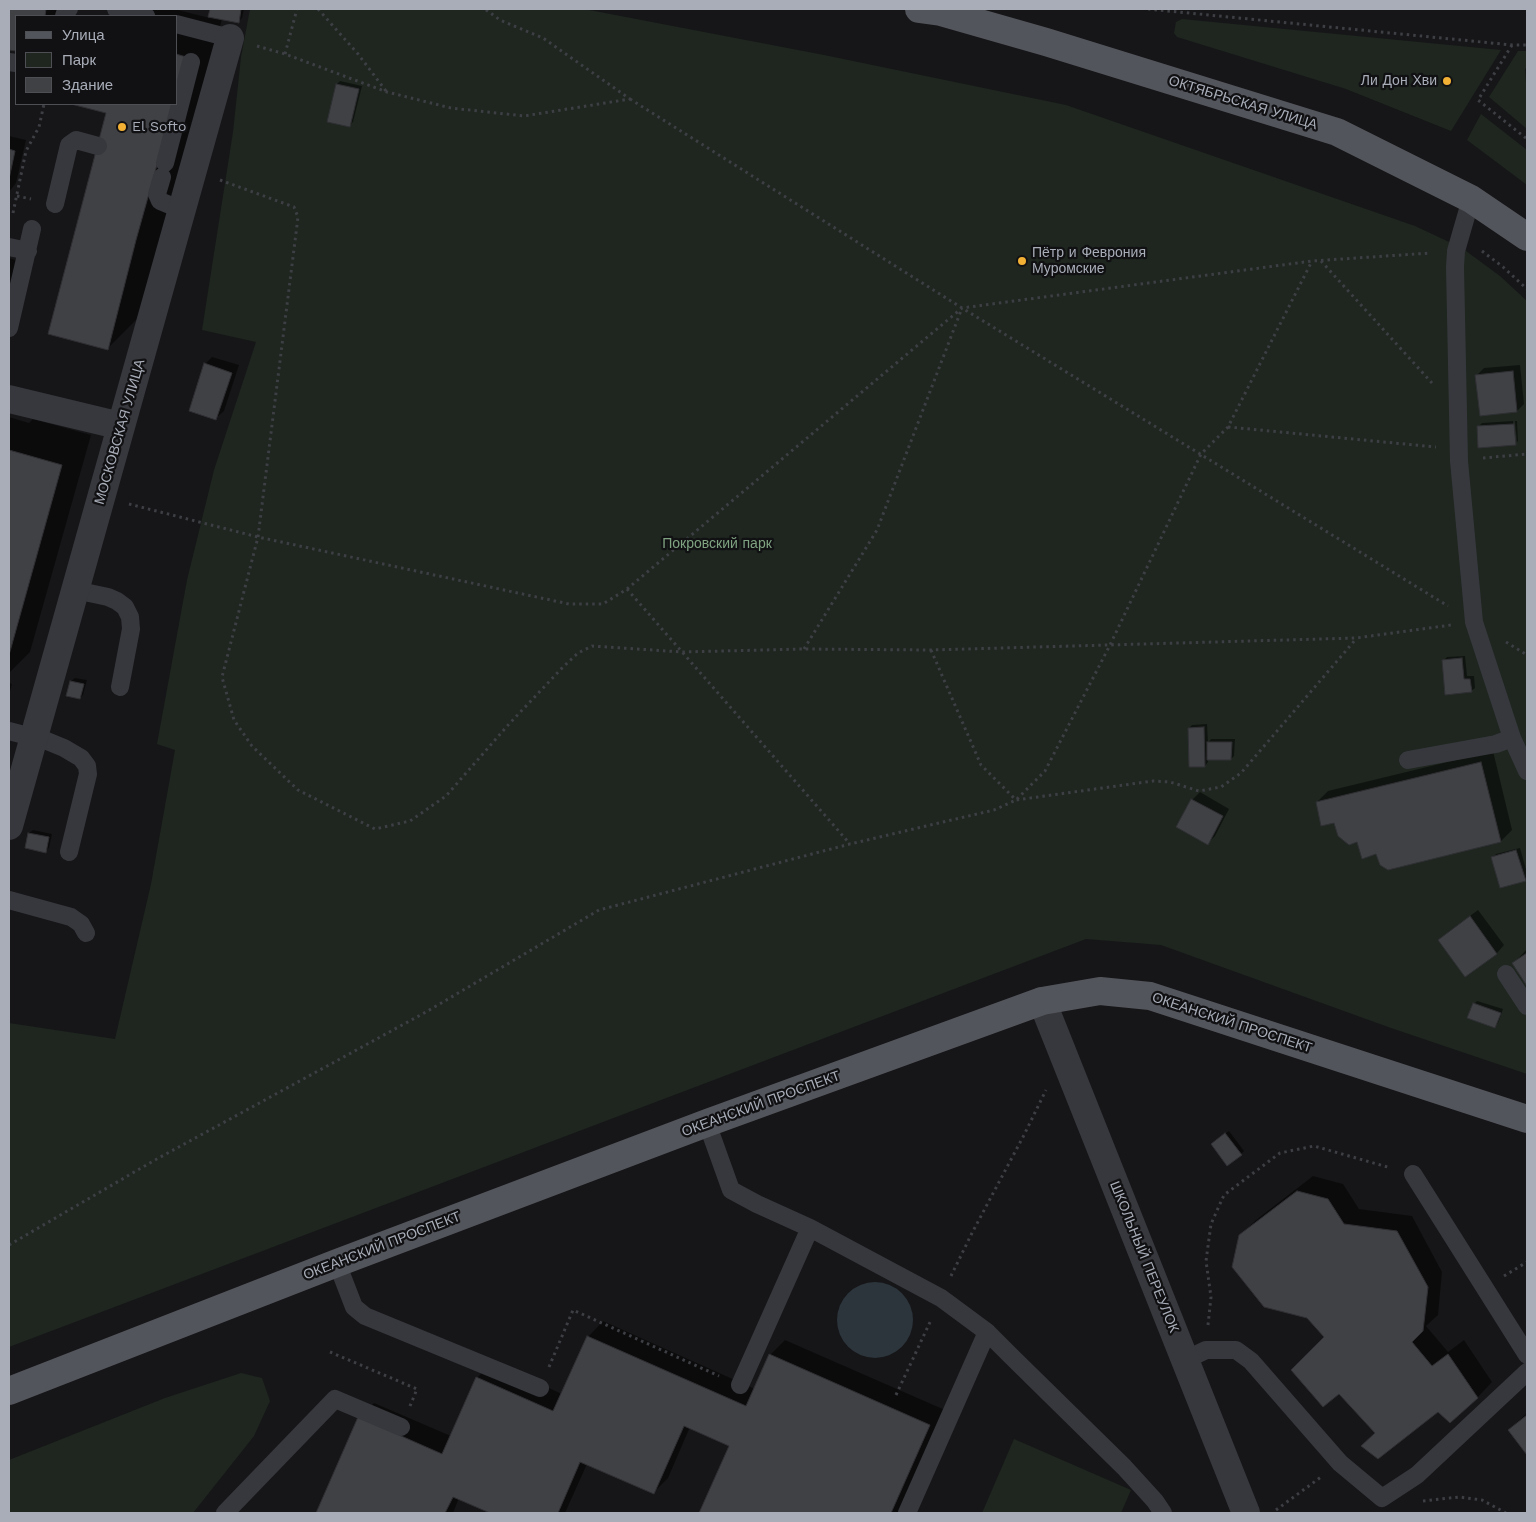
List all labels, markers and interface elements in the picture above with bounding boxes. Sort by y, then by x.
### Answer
legend [15,15,178,105]
text: Улица [62,26,105,44]
text: Парк [62,51,96,69]
street label: ОКТЯБРЬСКАЯ УЛИЦА [1167,72,1319,134]
place label: Ли Дон Хви [1361,73,1437,89]
marker: Ли Дон Хви [1441,75,1453,87]
text: Здание [62,76,113,94]
place label: El Softo [132,119,186,135]
marker: El Softo [116,121,128,133]
place label: Пётр и Феврония Муромские [1032,245,1146,278]
marker: Пётр и Феврония Муромские [1016,255,1028,267]
street label: МОСКОВСКАЯ УЛИЦА [91,357,149,507]
park label: Покровский парк [662,536,772,552]
street label: ОКЕАНСКИЙ ПРОСПЕКТ [1150,989,1314,1057]
street label: ОКЕАНСКИЙ ПРОСПЕКТ [680,1068,842,1140]
street label: ШКОЛЬНЫЙ ПЕРЕУЛОК [1106,1179,1182,1335]
street label: ОКЕАНСКИЙ ПРОСПЕКТ [301,1208,463,1284]

